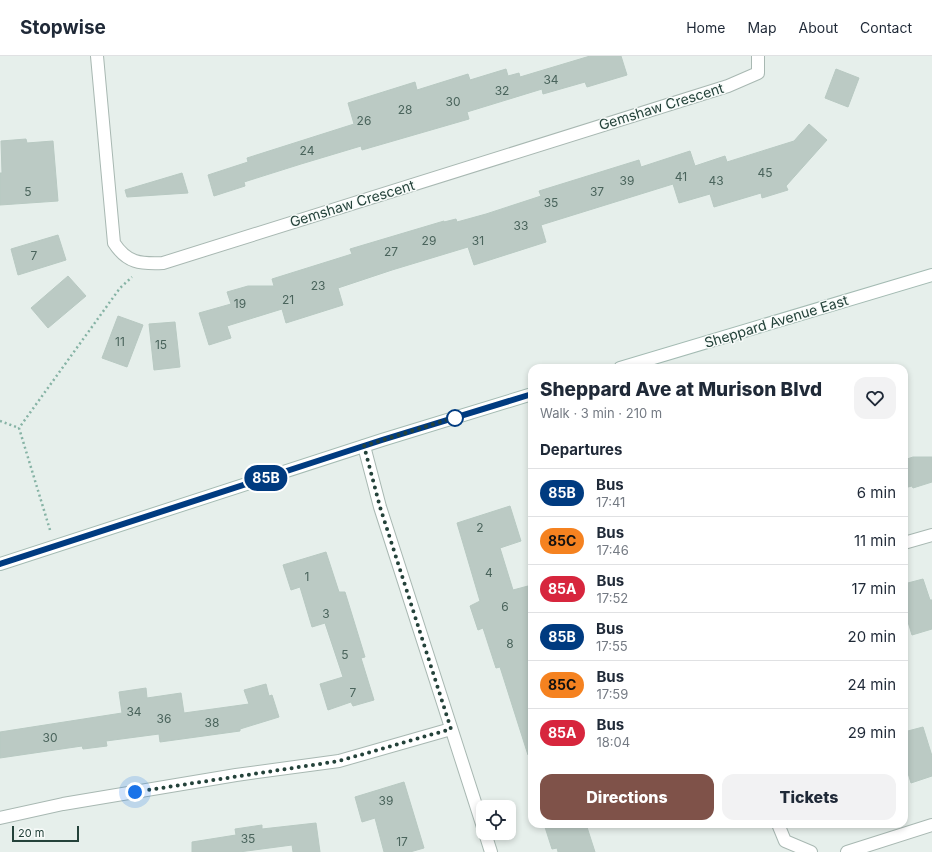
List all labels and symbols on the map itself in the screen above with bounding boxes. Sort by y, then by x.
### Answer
house number: 34 [543,72,559,87]
street label: Gemshaw Crescent [597,79,726,133]
house number: 32 [495,83,509,98]
house number: 30 [446,94,460,109]
house number: 28 [398,102,412,117]
house number: 26 [357,113,371,128]
house number: 24 [300,143,315,158]
house number: 45 [757,165,773,180]
house number: 41 [675,169,687,184]
house number: 39 [620,173,634,188]
house number: 43 [708,173,724,188]
street label: Gemshaw Crescent [288,176,417,230]
house number: 5 [24,184,32,199]
house number: 37 [590,184,604,199]
house number: 35 [544,195,558,210]
house number: 33 [514,218,528,233]
house number: 29 [422,233,436,248]
house number: 31 [472,233,484,248]
house number: 27 [384,244,398,259]
house number: 7 [31,248,38,263]
house number: 23 [311,278,325,293]
street label: Sheppard Avenue East [702,291,850,351]
house number: 21 [282,292,294,307]
house number: 19 [234,296,246,311]
house number: 11 [115,334,125,349]
house number: 15 [155,337,167,352]
unlabelled marker [446,409,464,427]
line badge: 85B [243,465,289,491]
house number: 2 [476,520,484,535]
house number: 4 [485,565,493,580]
house number: 1 [305,569,309,584]
house number: 6 [501,599,509,614]
house number: 3 [322,606,330,621]
house number: 8 [506,636,514,651]
house number: 5 [341,647,349,662]
house number: 7 [350,685,357,700]
house number: 34 [126,704,142,719]
house number: 36 [157,711,171,726]
house number: 38 [205,715,219,730]
house number: 30 [43,730,57,745]
your location [125,782,145,802]
house number: 39 [379,793,393,808]
scale bar [12,824,79,843]
house number: 35 [241,831,255,846]
house number: 17 [396,834,408,849]

